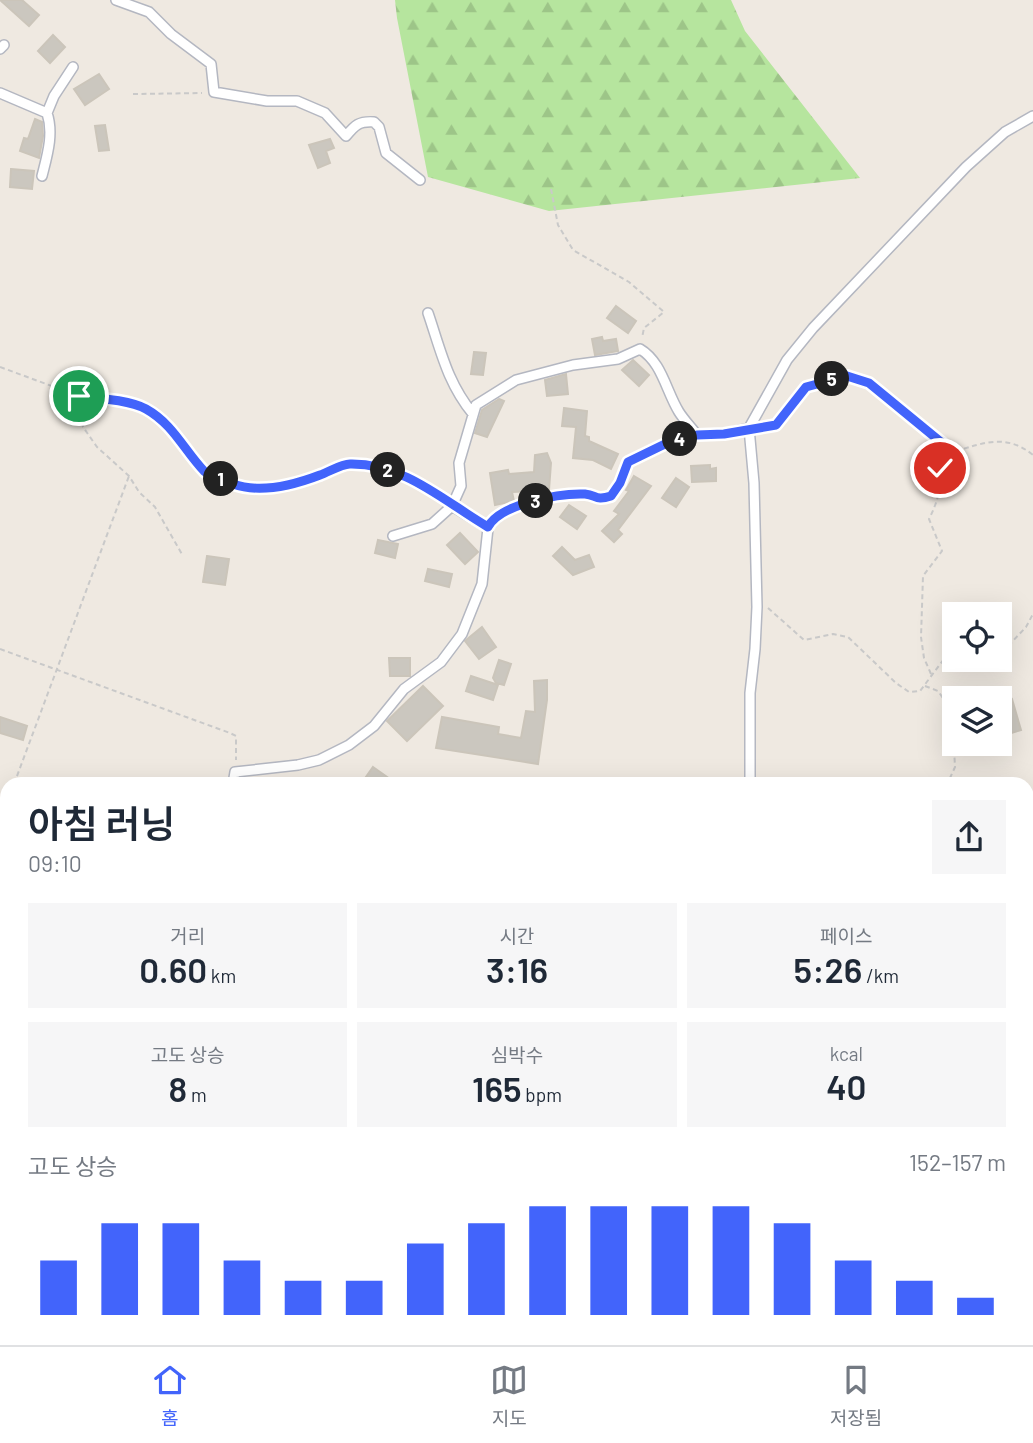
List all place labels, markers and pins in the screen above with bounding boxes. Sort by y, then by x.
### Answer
pin: 5 [814,362,850,396]
pin [49,366,109,426]
pin: 4 [662,422,698,457]
pin [910,438,970,498]
pin: 2 [370,452,406,488]
pin: 1 [204,462,238,496]
pin: 3 [518,484,554,518]

